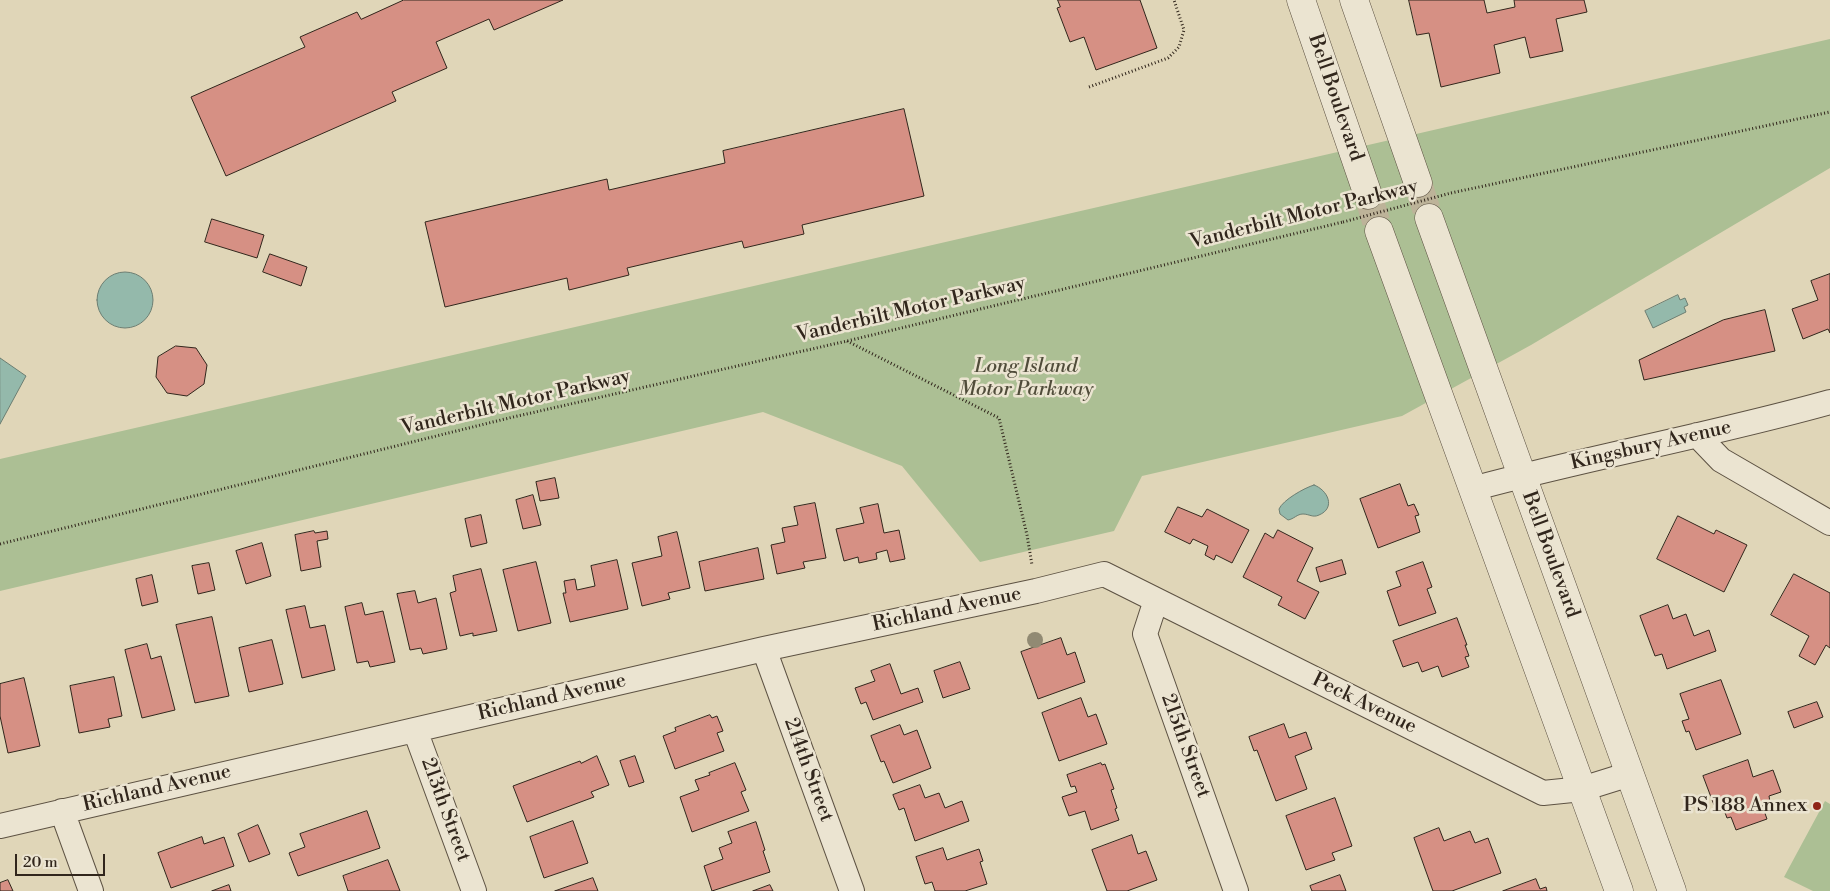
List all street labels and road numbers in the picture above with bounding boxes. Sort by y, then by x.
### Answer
street label: Bell Boulevard [1302,31,1368,165]
street label: Vanderbilt Motor Parkway [1187,175,1421,255]
street label: Vanderbilt Motor Parkway [794,272,1028,348]
street label: Vanderbilt Motor Parkway [399,365,633,441]
street label: Kingsbury Avenue [1568,416,1734,476]
street label: Bell Boulevard [1516,489,1584,621]
street label: Richland Avenue [870,582,1024,638]
street label: Peck Avenue [1308,668,1420,740]
street label: Richland Avenue [475,669,629,727]
street label: 215th Street [1155,691,1215,801]
street label: 214th Street [778,715,838,825]
street label: 213th Street [415,755,475,865]
street label: Richland Avenue [80,760,234,818]

